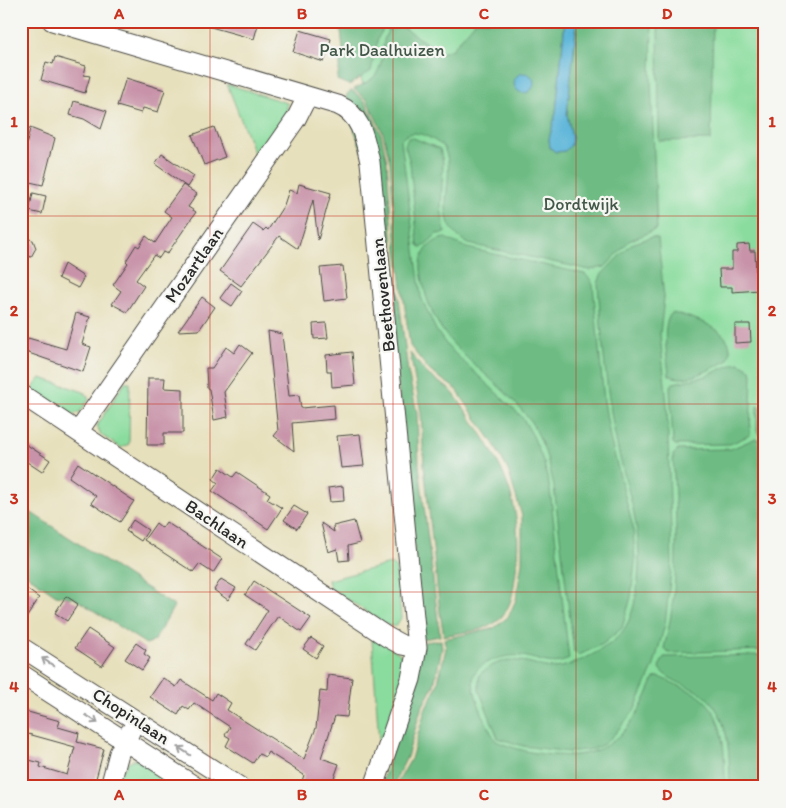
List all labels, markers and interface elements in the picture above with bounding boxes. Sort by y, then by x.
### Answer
text: A [113,4,125,23]
text: B [297,4,308,23]
text: C [479,4,490,23]
text: D [662,4,673,23]
park label: Park Daalhuizen [319,39,445,61]
text: 1 [10,112,18,131]
text: 1 [768,112,776,131]
park label: Dordtwijk [543,193,619,215]
street label: Mozartlaan [160,223,228,307]
street label: Beethovenlaan [366,237,400,353]
text: 2 [10,301,19,320]
text: 2 [768,301,777,320]
text: 3 [10,489,19,508]
text: 3 [768,489,777,508]
street label: Bachlaan [181,495,253,553]
one-way arrow [41,657,55,667]
text: 4 [9,677,19,696]
text: 4 [767,677,777,696]
street label: Chopinlaan [88,683,174,749]
one-way arrow [84,715,98,725]
one-way arrow [178,745,192,755]
text: A [113,785,125,804]
text: B [297,785,308,804]
text: C [479,785,490,804]
text: D [662,785,673,804]

